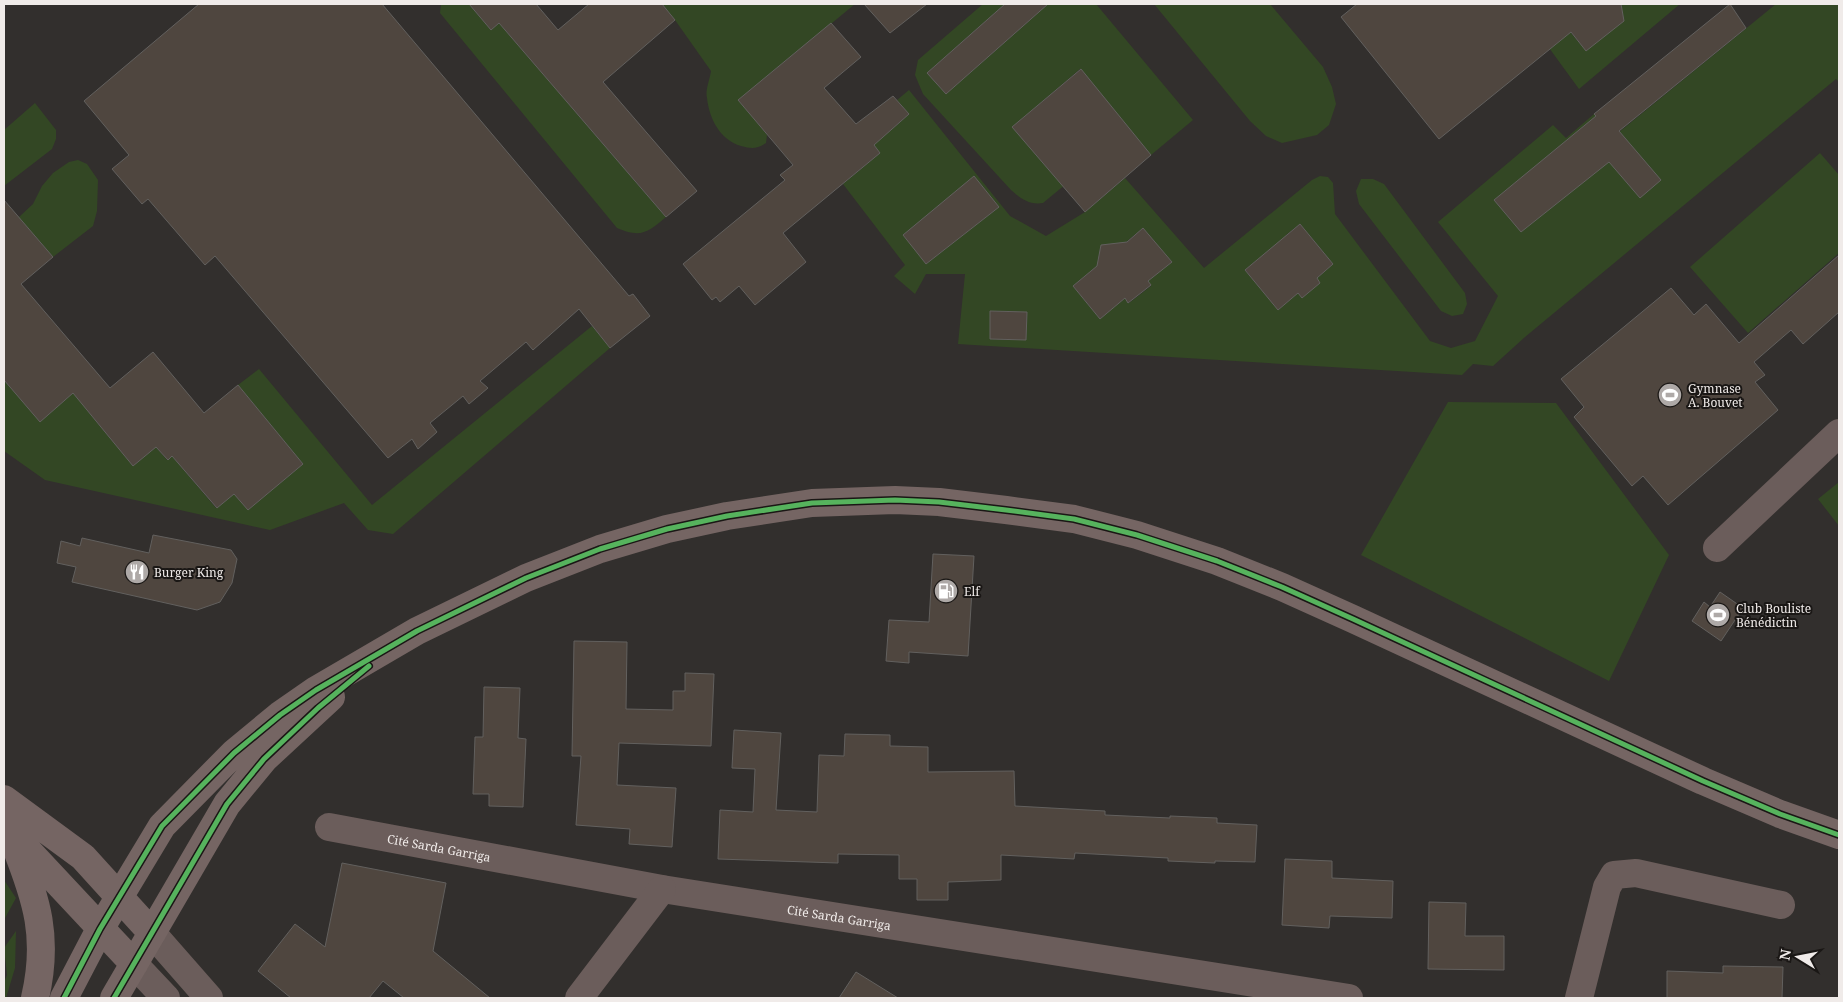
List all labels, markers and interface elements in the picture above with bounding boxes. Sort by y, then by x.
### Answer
place label: Gymnase A. Bouvet [1688,380,1743,411]
sports icon: Gymnase A. Bouvet [1657,382,1683,408]
restaurant icon: Burger King [124,559,150,585]
place label: Burger King [154,564,224,581]
fuel station icon: Elf [933,578,959,604]
place label: Elf [964,583,981,600]
place label: Club Bouliste Bénédictin [1736,600,1811,631]
sports icon: Club Bouliste Bénédictin [1705,602,1731,628]
street label: Cité Sarda Garriga [386,830,492,866]
street label: Cité Sarda Garriga [786,900,892,934]
north arrow [1773,932,1823,982]
text: N [1774,948,1795,962]

